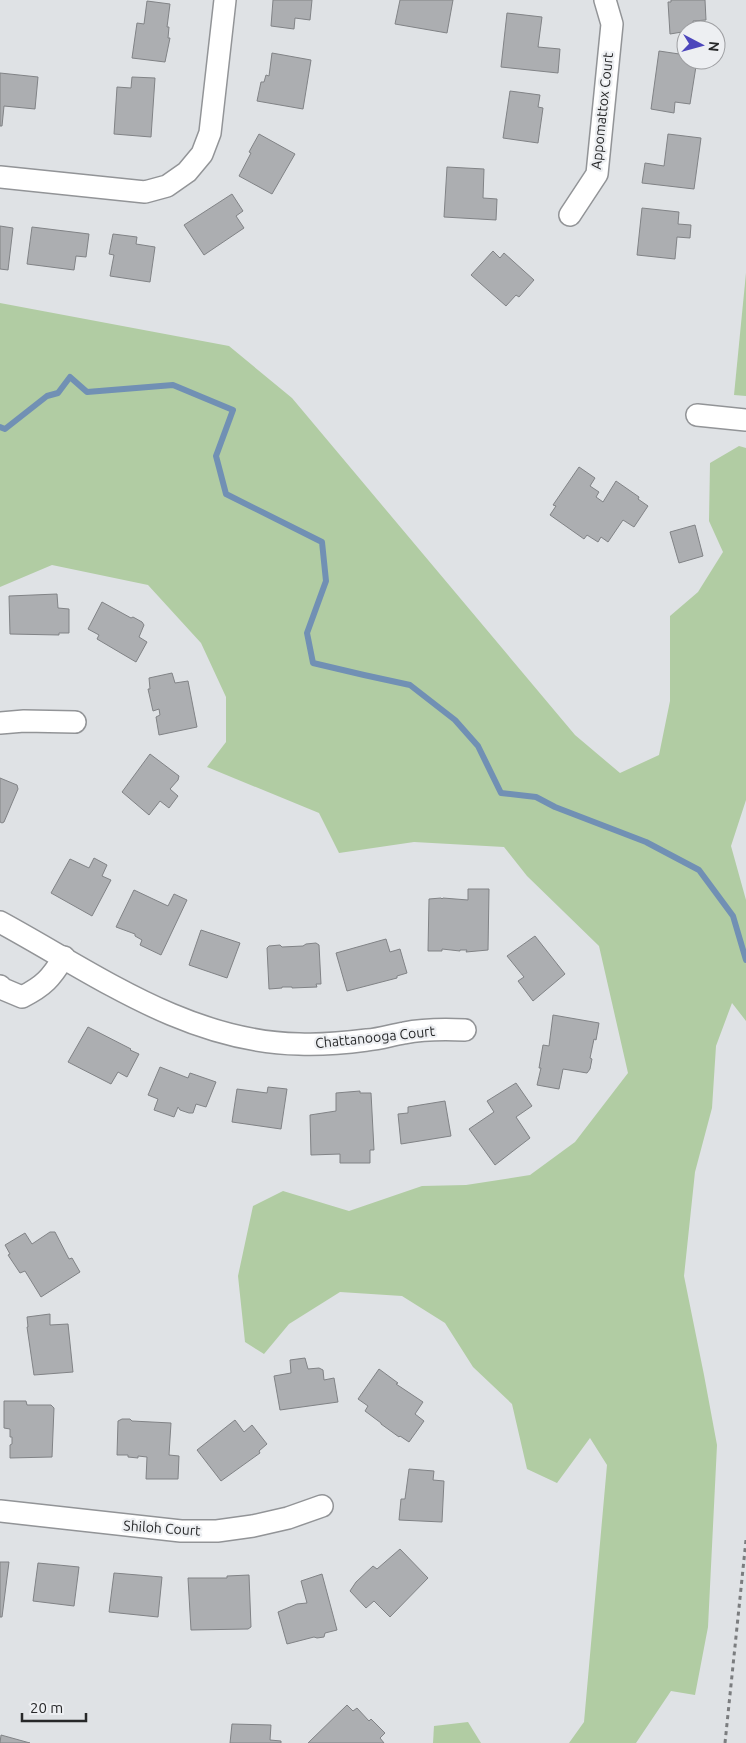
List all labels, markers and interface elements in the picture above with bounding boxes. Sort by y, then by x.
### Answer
north arrow [676,20,726,70]
text: N [705,40,722,52]
street label: Appomattox Court [588,51,616,170]
street label: Chattanooga Court [314,1023,436,1051]
street label: Shiloh Court [123,1517,202,1539]
scale bar [22,1690,86,1722]
text: 20 m [30,1699,63,1716]

